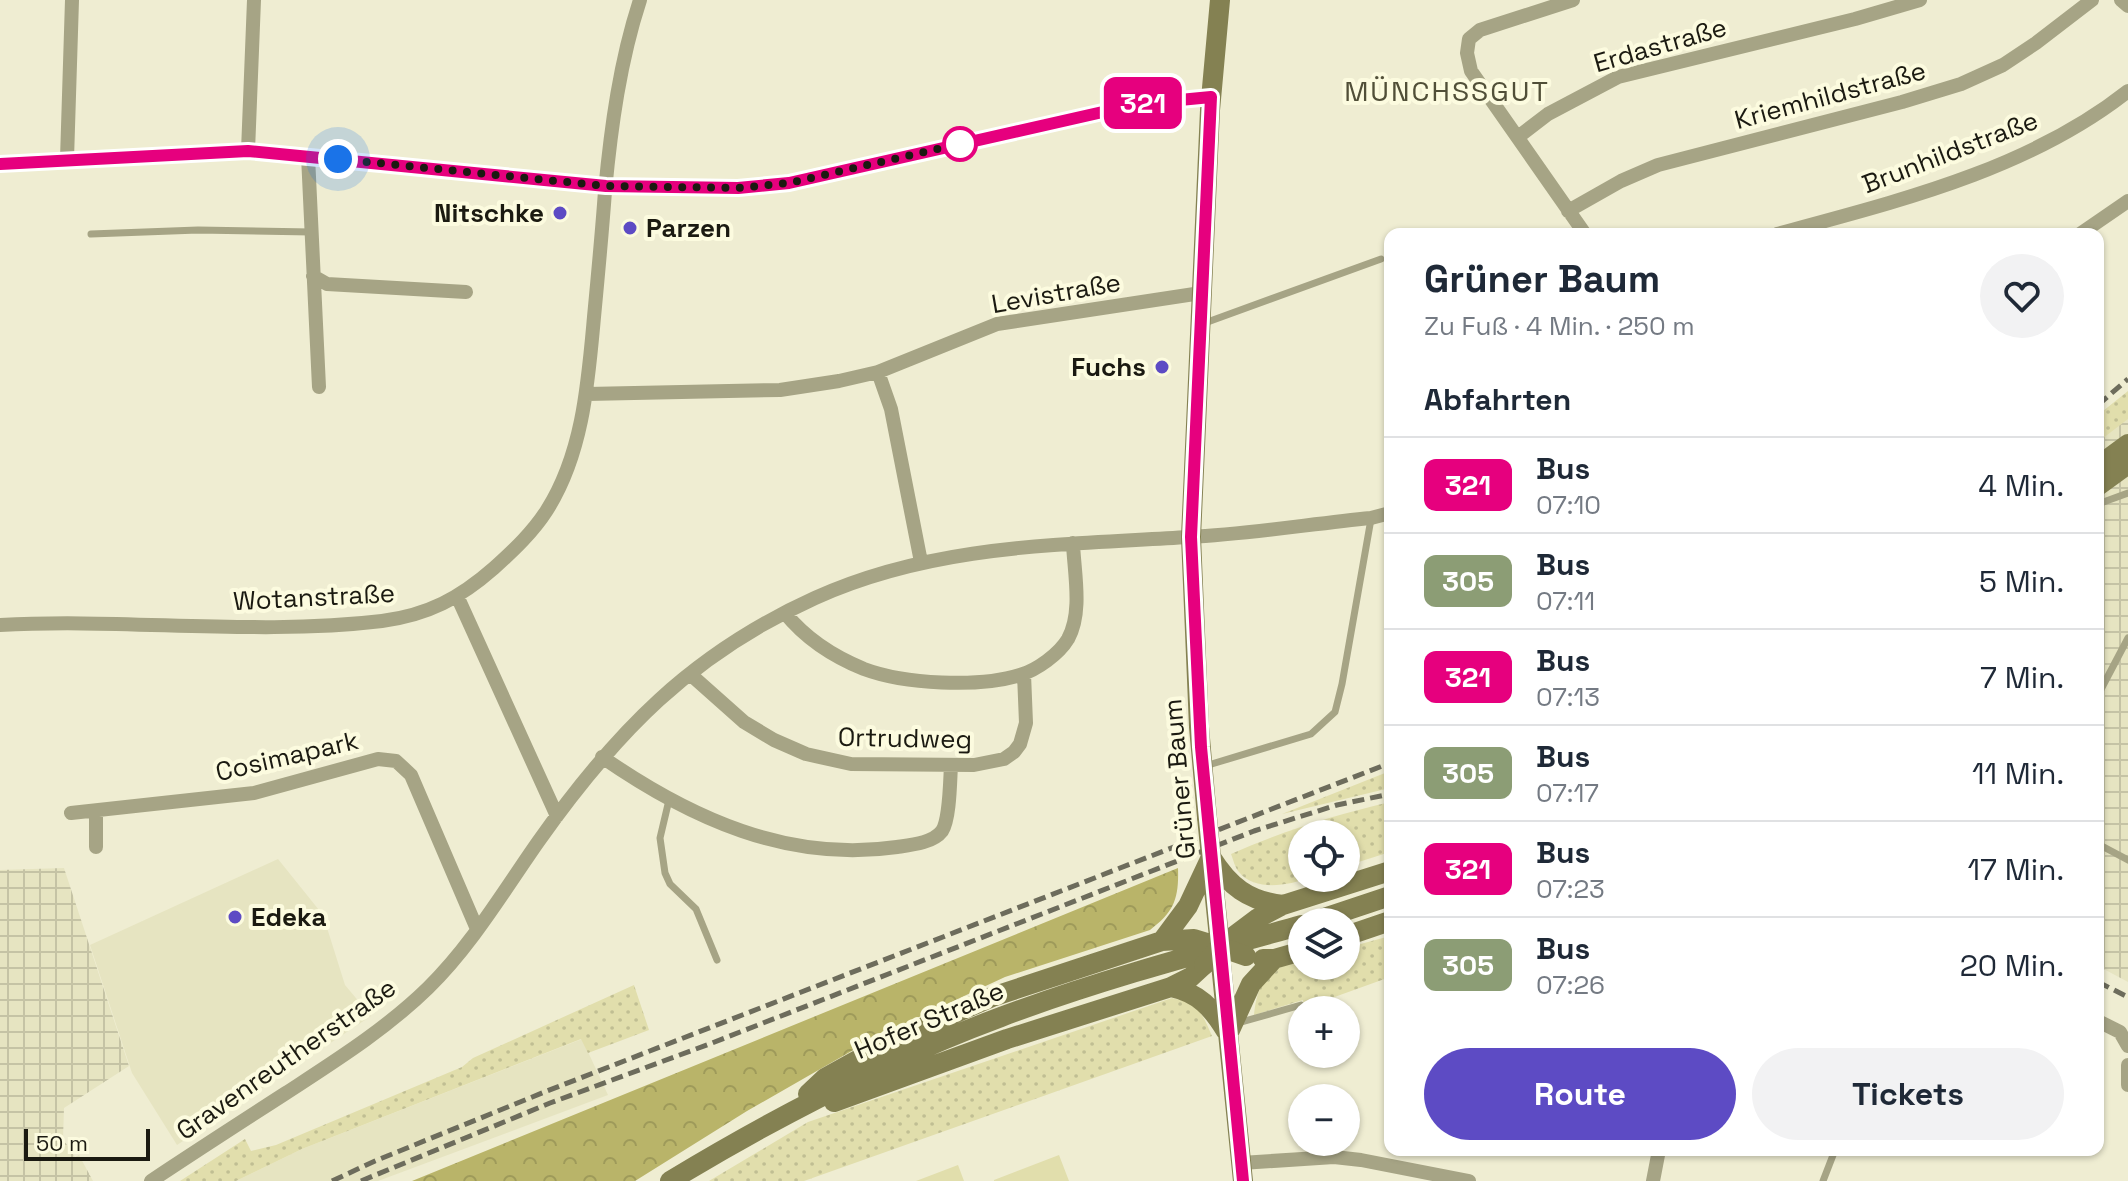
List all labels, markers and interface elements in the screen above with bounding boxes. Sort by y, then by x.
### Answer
street label: Erdastraße [1589,10,1731,80]
street label: Kriemhildstraße [1731,53,1929,137]
district label: MÜNCHSSGUT [1344,73,1550,109]
line badge: 321 [1097,77,1189,129]
text: 321 [1120,85,1166,121]
street label: Brunhildstraße [1857,103,2043,201]
unlabelled marker [943,127,977,161]
your location [318,139,358,179]
place label: Nitschke [434,196,544,230]
marker: Nitschke [551,204,569,222]
place label: Parzen [646,211,731,245]
marker: Parzen [621,219,639,237]
button: heart [1980,254,2064,338]
text: Grüner Baum [1424,255,1660,303]
street label: Levistraße [989,265,1123,321]
text: Zu Fuß · 4 Min. · 250 m [1424,309,1695,343]
place label: Fuchs [1071,350,1146,384]
marker: Fuchs [1153,358,1171,376]
text: Abfahrten [1424,380,1571,419]
text: Bus [1536,449,1590,488]
text: 4 Min. [1978,466,2064,505]
text: 321 [1445,467,1491,503]
text: 07:10 [1536,488,1601,522]
text: Bus [1536,545,1590,584]
text: 5 Min. [1979,562,2064,601]
text: 305 [1442,563,1494,599]
street label: Wotanstraße [232,576,396,618]
text: 07:11 [1536,584,1595,618]
text: Bus [1536,641,1590,680]
text: 7 Min. [1980,658,2064,697]
text: 321 [1445,659,1491,695]
text: 07:13 [1536,680,1600,714]
street label: Grüner Baum [1155,697,1203,861]
street label: Ortrudweg [838,720,972,756]
street label: Cosimapark [212,723,362,789]
text: Bus [1536,737,1590,776]
text: 11 Min. [1972,754,2064,793]
text: 305 [1442,755,1494,791]
text: 07:17 [1536,776,1599,810]
map controls [1288,820,1360,1156]
button: locate [1288,820,1360,892]
text: Bus [1536,833,1590,872]
text: 17 Min. [1968,850,2064,889]
text: 321 [1445,851,1491,887]
text: 07:23 [1536,872,1605,906]
place label: Edeka [251,900,326,934]
marker: Edeka [226,908,244,926]
button: layers [1288,908,1360,980]
text: Bus [1536,929,1590,968]
text: 20 Min. [1960,946,2064,985]
text: 305 [1442,947,1494,983]
text: 07:26 [1536,968,1605,1002]
street label: Gravenreutherstraße [170,970,402,1148]
street label: Hofer Straße [849,973,1009,1067]
button: + [1288,996,1360,1068]
button: Route [1424,1048,1736,1140]
button: Tickets [1752,1048,2064,1140]
button: − [1288,1084,1360,1156]
scale bar [24,1125,150,1161]
text: 50 m [36,1129,88,1157]

